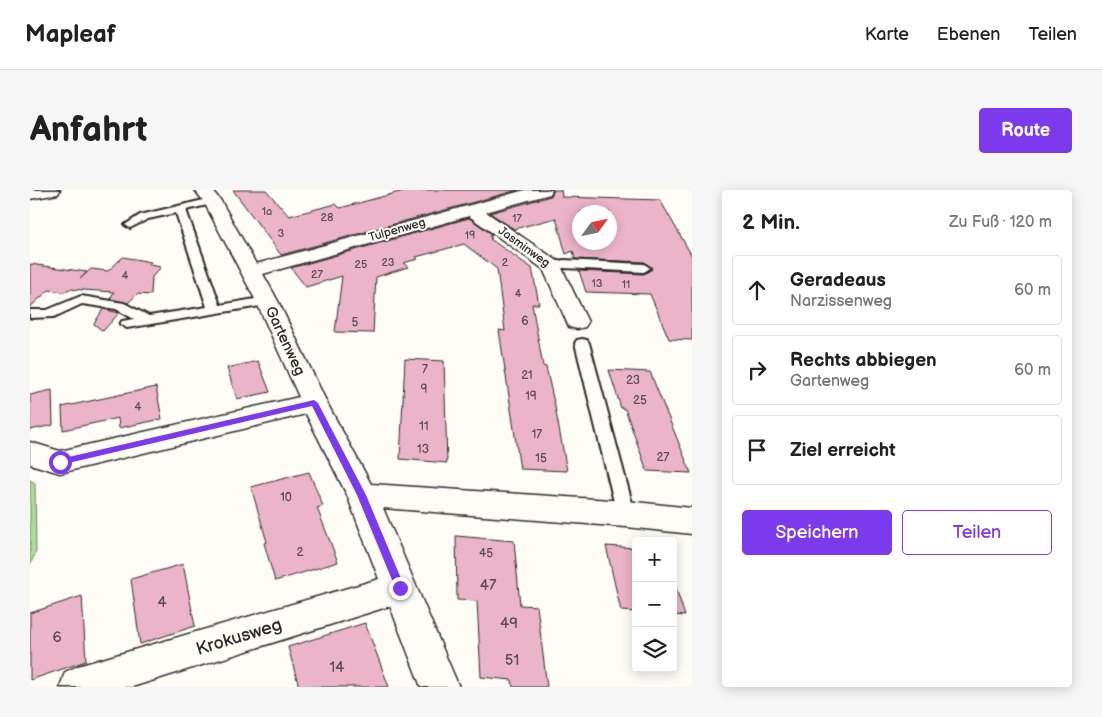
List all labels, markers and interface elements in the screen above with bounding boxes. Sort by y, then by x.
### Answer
text: Mapleaf [25,20,116,49]
text: Karte [865,24,909,45]
text: Ebenen [937,24,1000,45]
text: Teilen [1028,24,1077,45]
button: Route [979,108,1072,153]
text: Anfahrt [30,109,148,152]
house number: 1a [262,205,272,218]
north arrow [572,205,617,250]
text: 2 Min. [742,210,800,235]
house number: 28 [321,211,333,224]
house number: 17 [512,212,522,225]
text: Zu Fuß · 120 m [949,213,1052,232]
street label: Tulpenweg [367,215,427,245]
street label: Jasminweg [495,223,553,271]
house number: 3 [278,227,285,240]
house number: 19 [465,229,475,242]
house number: 23 [381,256,395,269]
house number: 2 [502,256,509,269]
house number: 25 [355,258,367,271]
house number: 27 [311,268,324,281]
house number: 4 [122,269,129,282]
text: Geradeaus [790,269,886,292]
icon: ahead [743,276,771,304]
house number: 13 [591,277,603,290]
house number: 11 [622,278,630,291]
text: 60 m [1014,281,1051,300]
house number: 4 [515,287,522,300]
text: Narzissenweg [790,292,892,311]
street label: Gartenweg [261,303,309,379]
house number: 6 [521,314,529,329]
house number: 5 [352,315,359,330]
text: Rechts abbiegen [790,349,937,372]
icon: right [743,356,771,384]
text: 60 m [1014,361,1051,380]
house number: 7 [422,362,428,377]
house number: 21 [521,368,533,383]
text: Gartenweg [790,372,869,391]
house number: 23 [626,373,640,388]
house number: 9 [421,382,428,397]
house number: 19 [525,389,537,404]
house number: 25 [633,393,647,408]
house number: 4 [134,400,142,415]
house number: 11 [419,419,429,434]
house number: 17 [532,427,542,442]
icon: arrive [743,436,771,464]
text: Ziel erreicht [790,439,896,462]
house number: 13 [417,442,429,457]
house number: 27 [657,450,670,465]
route start [49,451,72,474]
house number: 15 [535,451,547,466]
house number: 10 [280,490,292,505]
button: Speichern [742,510,892,555]
button: Teilen [902,510,1052,555]
map controls [632,537,677,672]
button: + [632,537,677,582]
house number: 2 [296,545,304,560]
house number: 45 [479,546,493,561]
house number: 47 [480,576,497,595]
route end [389,577,412,600]
button: − [632,582,677,627]
house number: 4 [157,593,167,612]
street label: Krokusweg [194,614,284,660]
house number: 49 [500,614,518,633]
button: layers [632,627,677,672]
house number: 6 [52,628,62,647]
house number: 51 [505,651,519,670]
house number: 14 [330,658,344,677]

